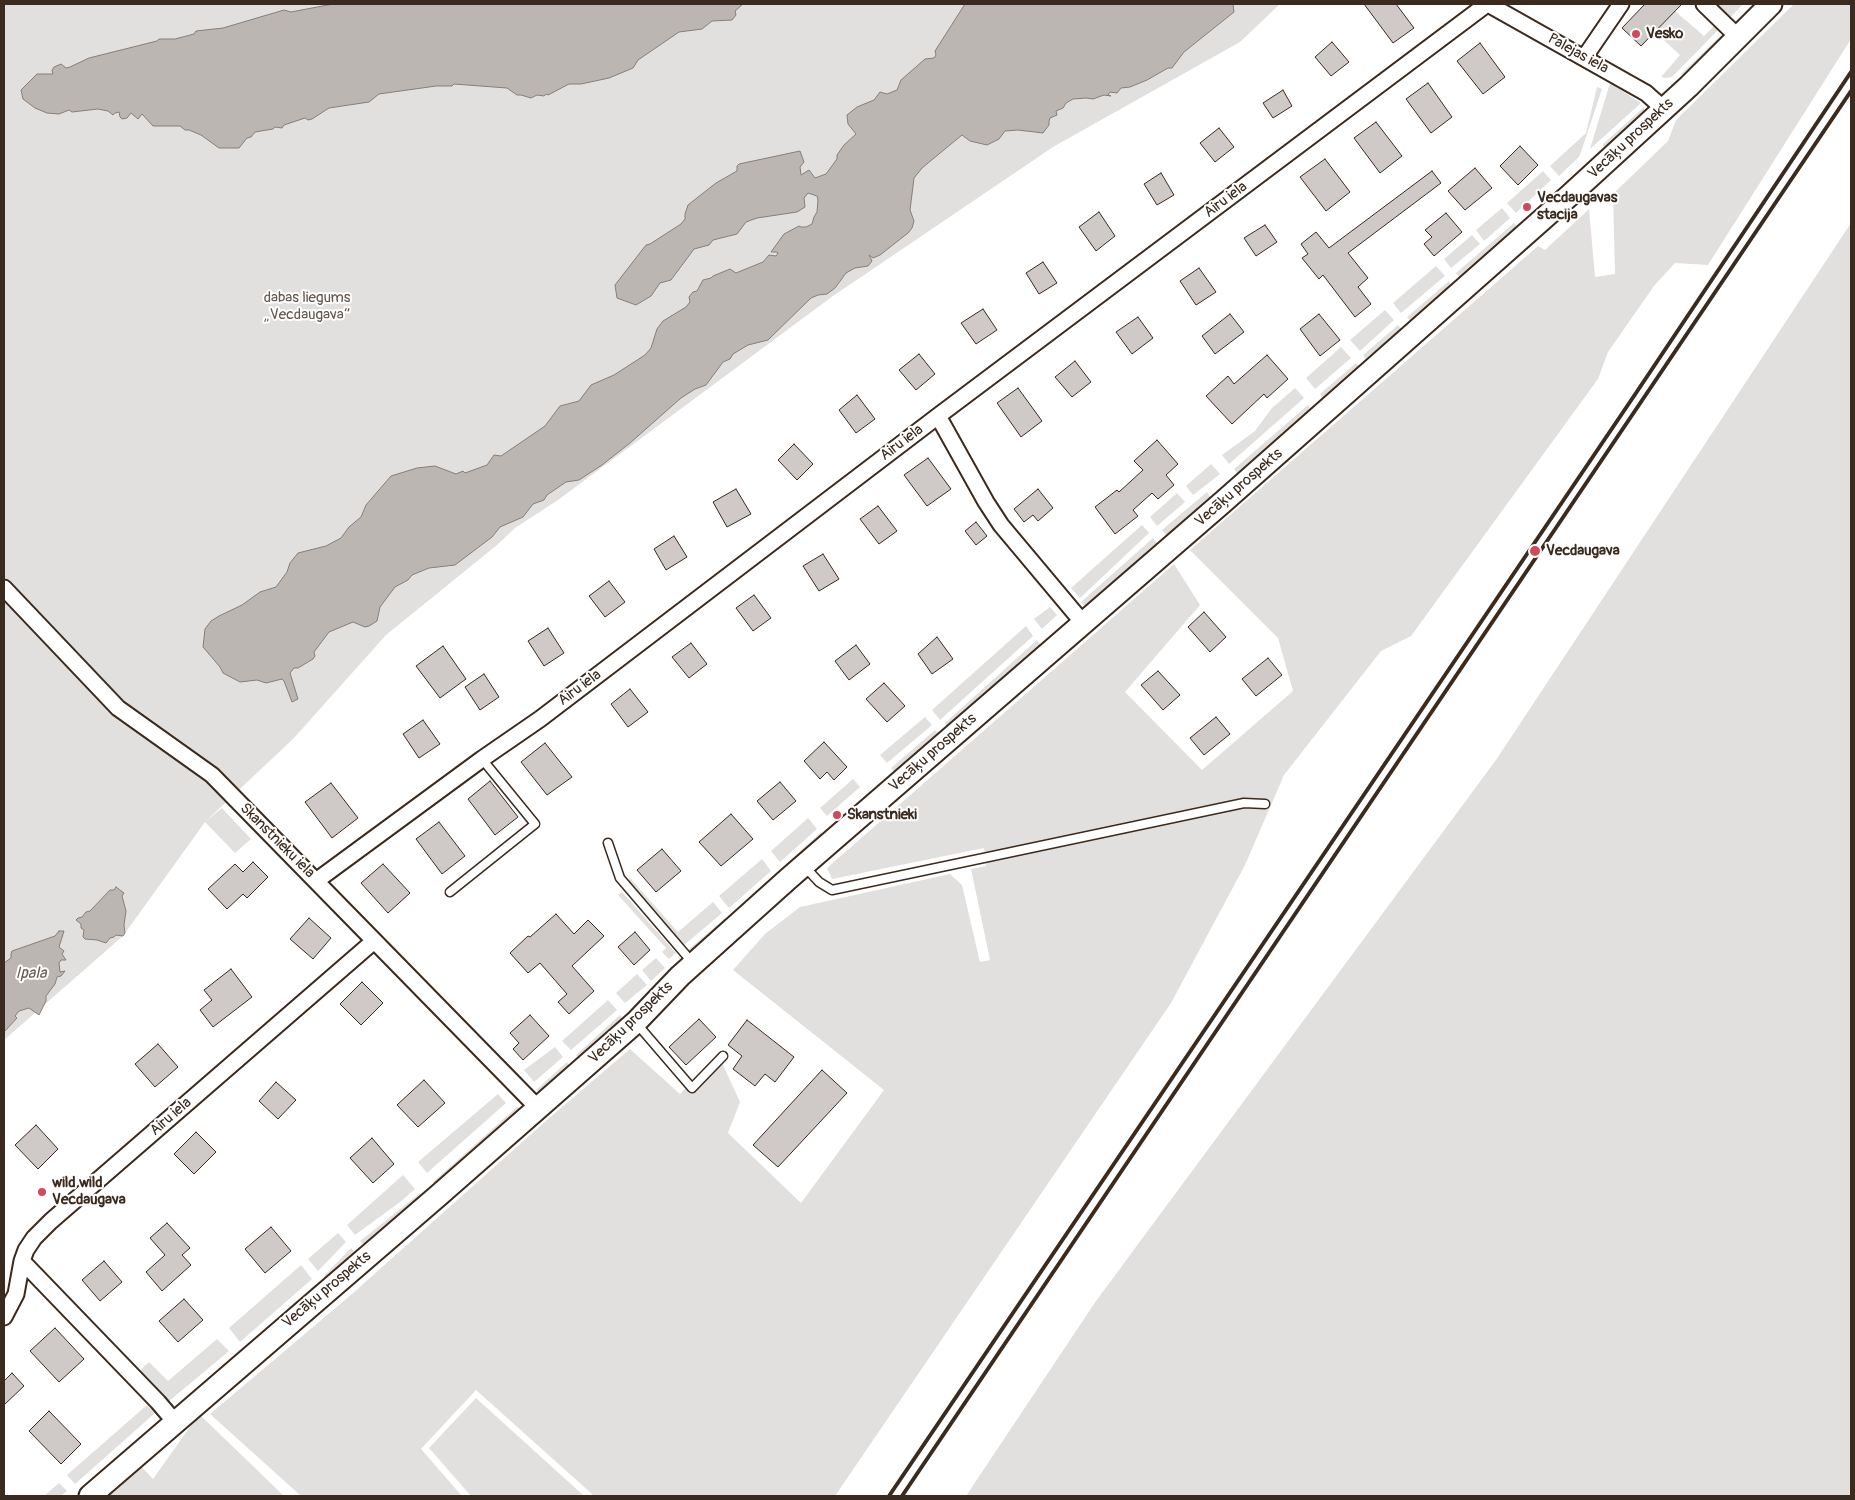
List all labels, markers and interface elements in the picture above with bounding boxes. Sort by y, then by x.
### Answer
place label: Vesko [1646,25,1683,43]
marker: Vesko [1630,28,1642,40]
street label: Palejas iela [1545,30,1611,78]
street label: Vecāķu prospekts [1585,95,1677,183]
street label: Airu iela [1201,178,1251,222]
place label: Vecdaugavas stacija [1537,189,1618,224]
marker: Vecdaugavas stacija [1521,201,1533,213]
park label: dabas liegums „Vecdaugava” [264,289,350,324]
street label: Airu iela [877,421,927,465]
street label: Vecāķu prospekts [1192,445,1286,531]
place label: Vecdaugava [1546,542,1620,560]
marker: Vecdaugava [1528,544,1542,558]
street label: Airu iela [555,666,605,710]
street label: Vecāķu prospekts [886,710,980,796]
street label: Skanstnieku iela [236,800,318,882]
place label: Skanstnieki [847,806,917,824]
marker: Skanstnieki [831,809,843,821]
water label: Ipala [16,964,46,984]
street label: Vecāķu prospekts [585,978,677,1068]
street label: Airu iela [147,1094,195,1140]
place label: wild wild Vecdaugava [52,1174,126,1209]
marker: wild wild Vecdaugava [36,1186,48,1198]
street label: Vecāķu prospekts [279,1248,375,1332]

